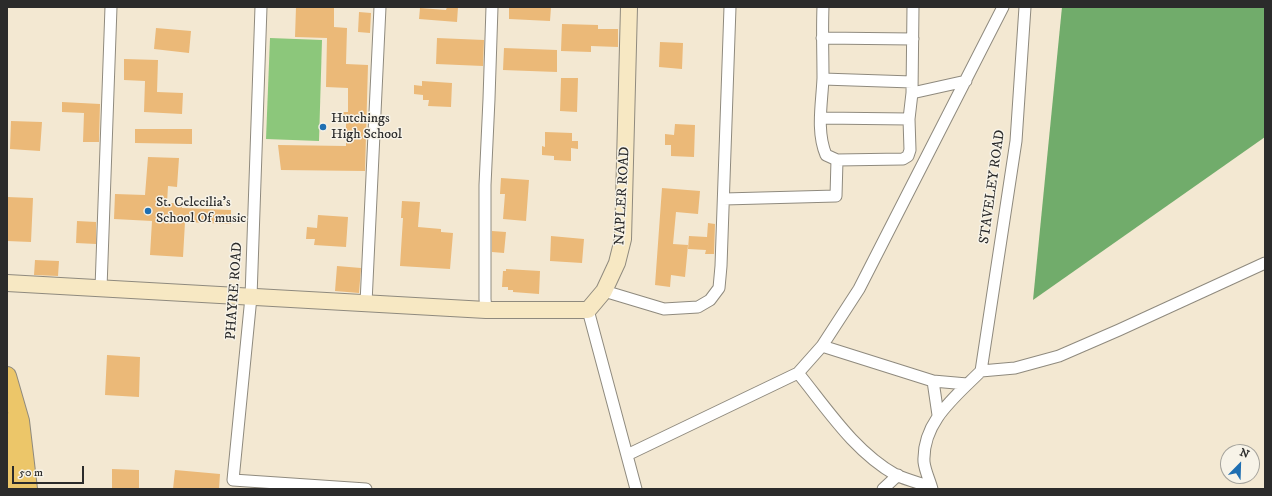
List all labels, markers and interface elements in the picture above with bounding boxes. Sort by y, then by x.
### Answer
place label: Hutchings High School [331,111,402,144]
marker: Hutchings High School [318,122,328,132]
street label: STAVELEY ROAD [977,129,1009,245]
street label: NAPLER ROAD [612,146,634,246]
place label: St. Celecilia's School Of music [156,195,246,228]
marker: St. Celecilia's School Of music [143,206,153,216]
street label: PHAYRE ROAD [223,242,247,340]
north arrow [1220,444,1260,484]
text: N [1237,446,1251,462]
scale bar [14,458,86,484]
text: 50 m [19,465,43,480]

